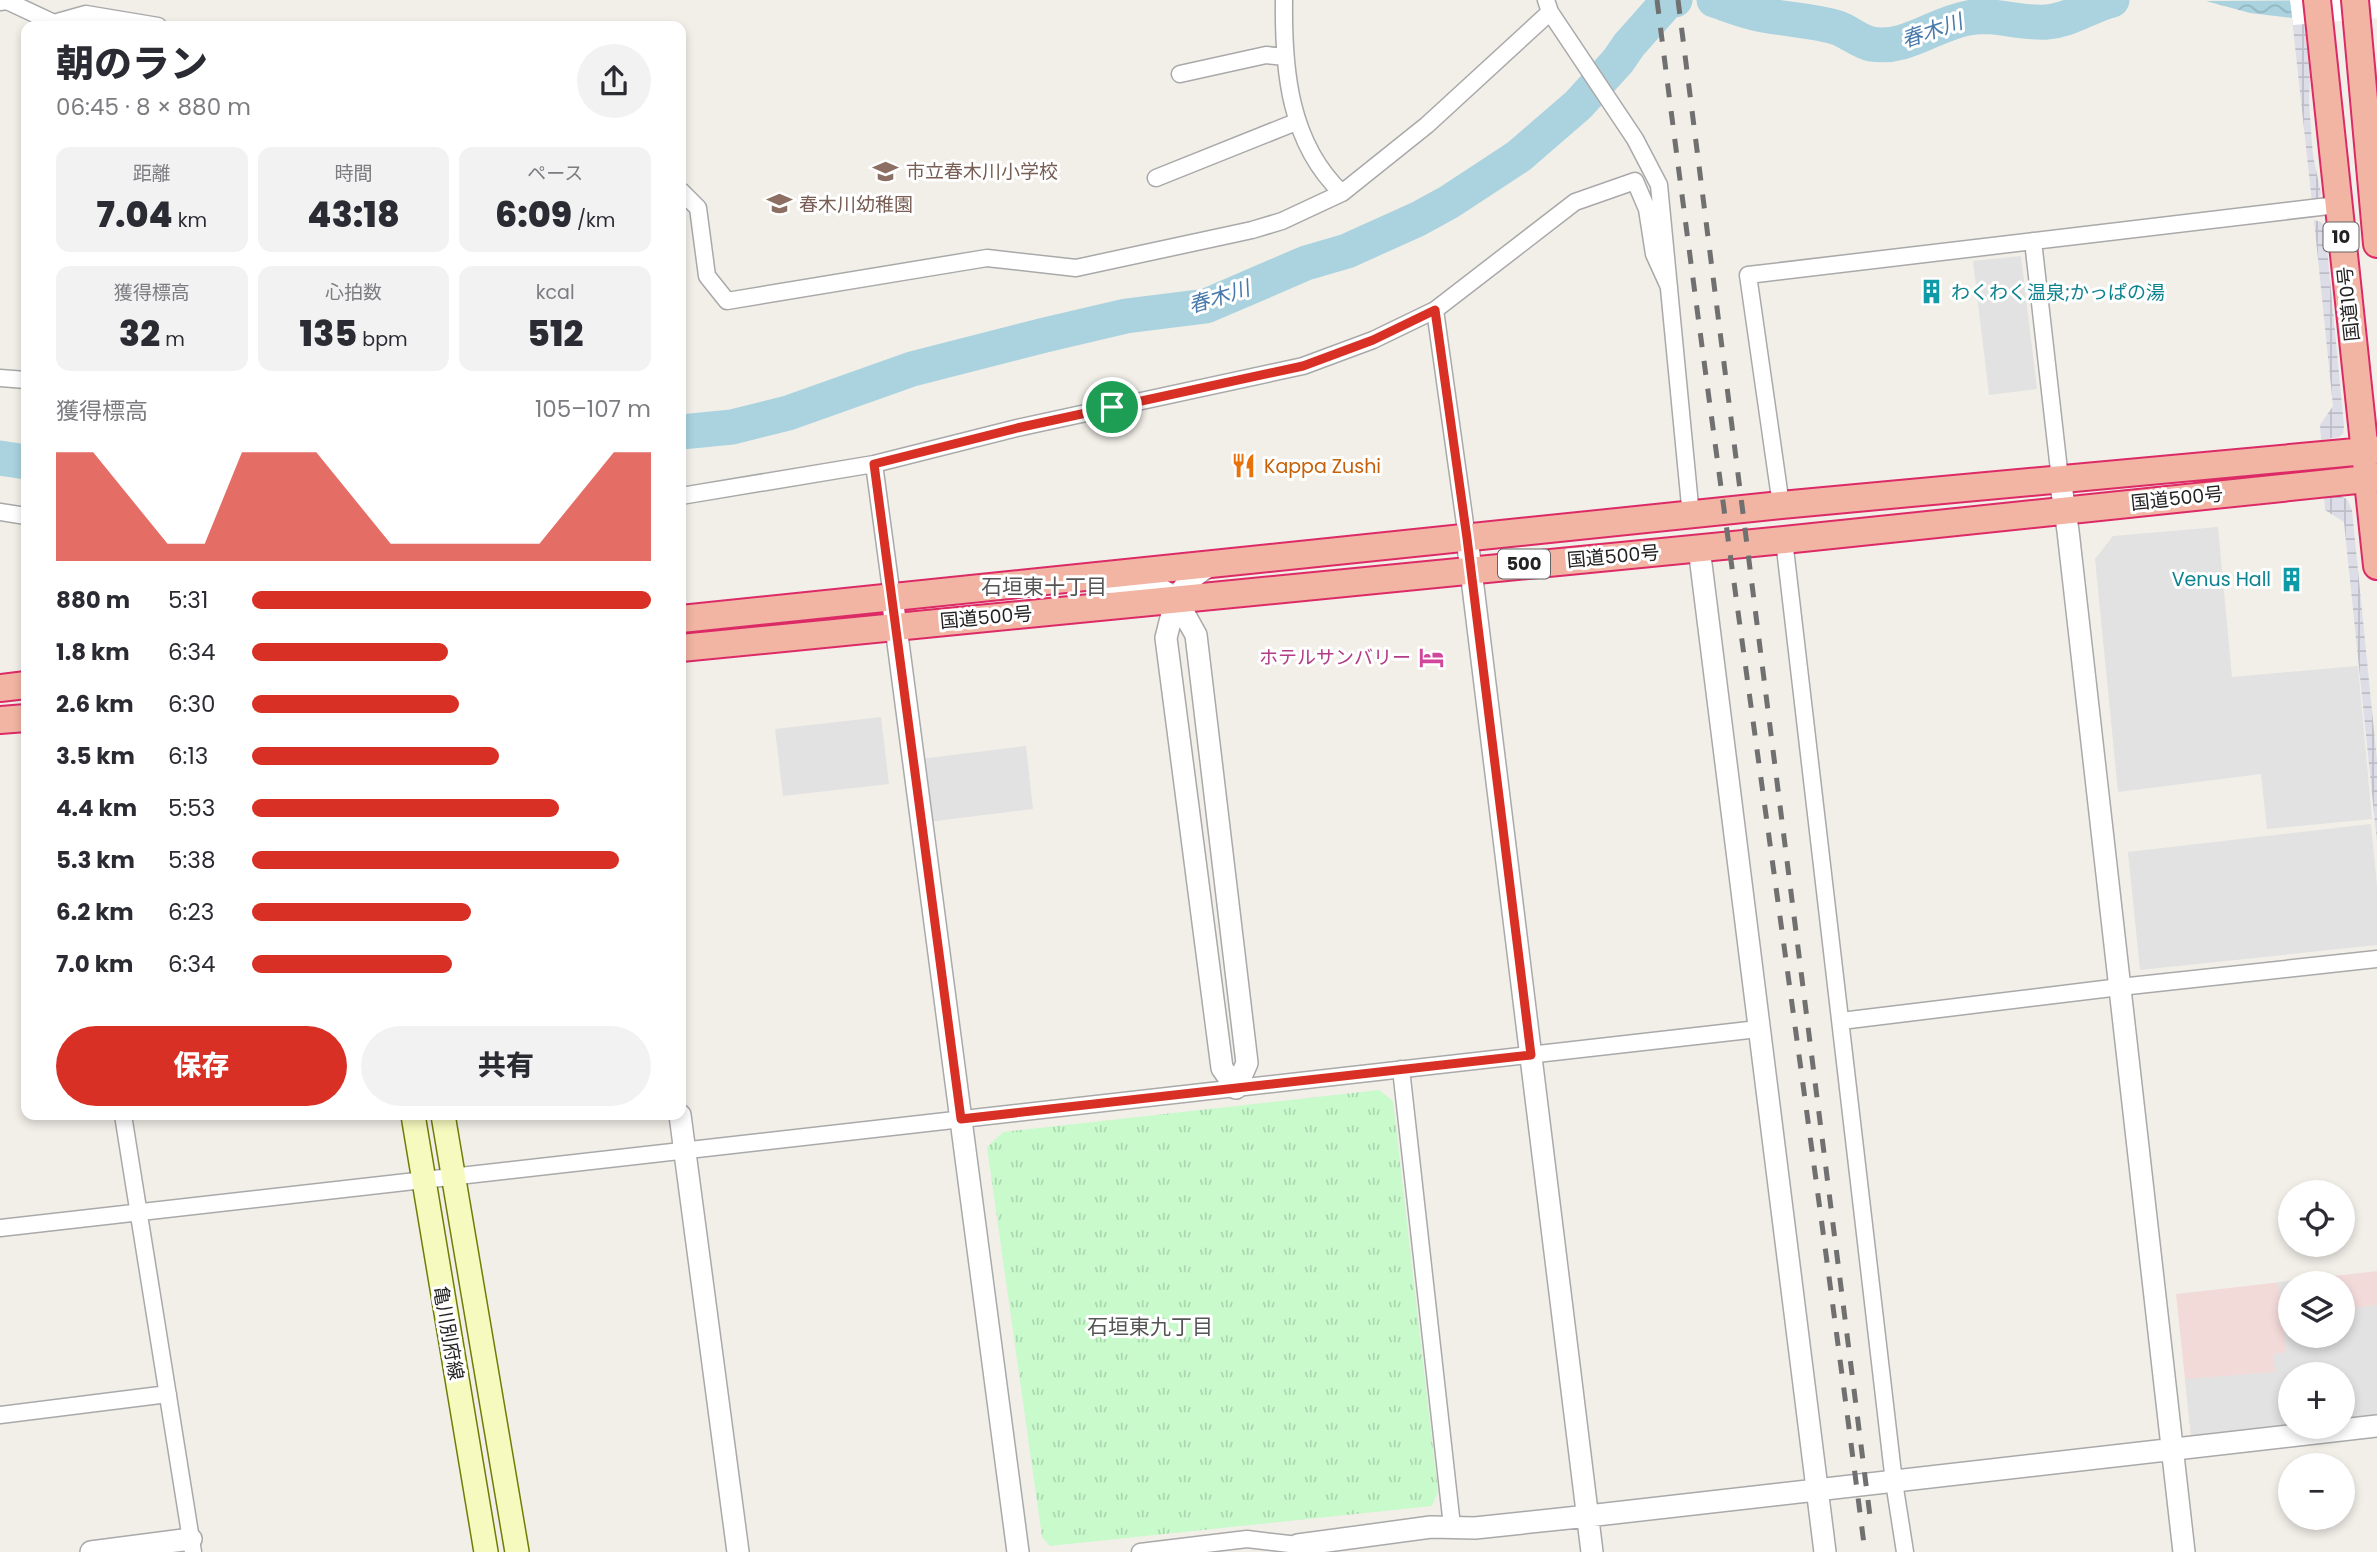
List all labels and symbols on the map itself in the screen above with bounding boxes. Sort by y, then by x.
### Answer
water label: 春木川 [1897,6,1968,54]
school or university icon: 市立春木川小学校 [872,157,900,185]
place label: 市立春木川小学校 [906,158,1058,185]
school or university icon: 春木川幼稚園 [765,190,793,218]
place label: 春木川幼稚園 [799,191,913,218]
road number: 10 [2324,222,2358,251]
street label: 国道10号 [2331,265,2366,343]
water label: 春木川 [1184,273,1255,320]
building icon: わくわく温泉;かっぱの湯 [1917,278,1945,306]
place label: わくわく温泉;かっぱの湯 [1951,279,2165,306]
pin [1082,377,1142,437]
restaurant icon: Kappa Zushi [1230,452,1258,480]
place label: Kappa Zushi [1264,453,1381,480]
street label: 国道500号 [2129,480,2225,517]
street label: 国道500号 [1566,539,1660,574]
road number: 500 [1498,550,1550,578]
building icon: Venus Hall [2277,565,2305,593]
place label: Venus Hall [2172,566,2271,593]
district label: 石垣東十丁目 [981,572,1107,601]
street label: 国道500号 [939,600,1033,635]
hotel icon: ホテルサンバリー [1417,643,1445,671]
place label: ホテルサンバリー [1259,644,1411,671]
street label: 亀川別府線 [427,1284,470,1382]
district label: 石垣東九丁目 [1087,1312,1213,1341]

